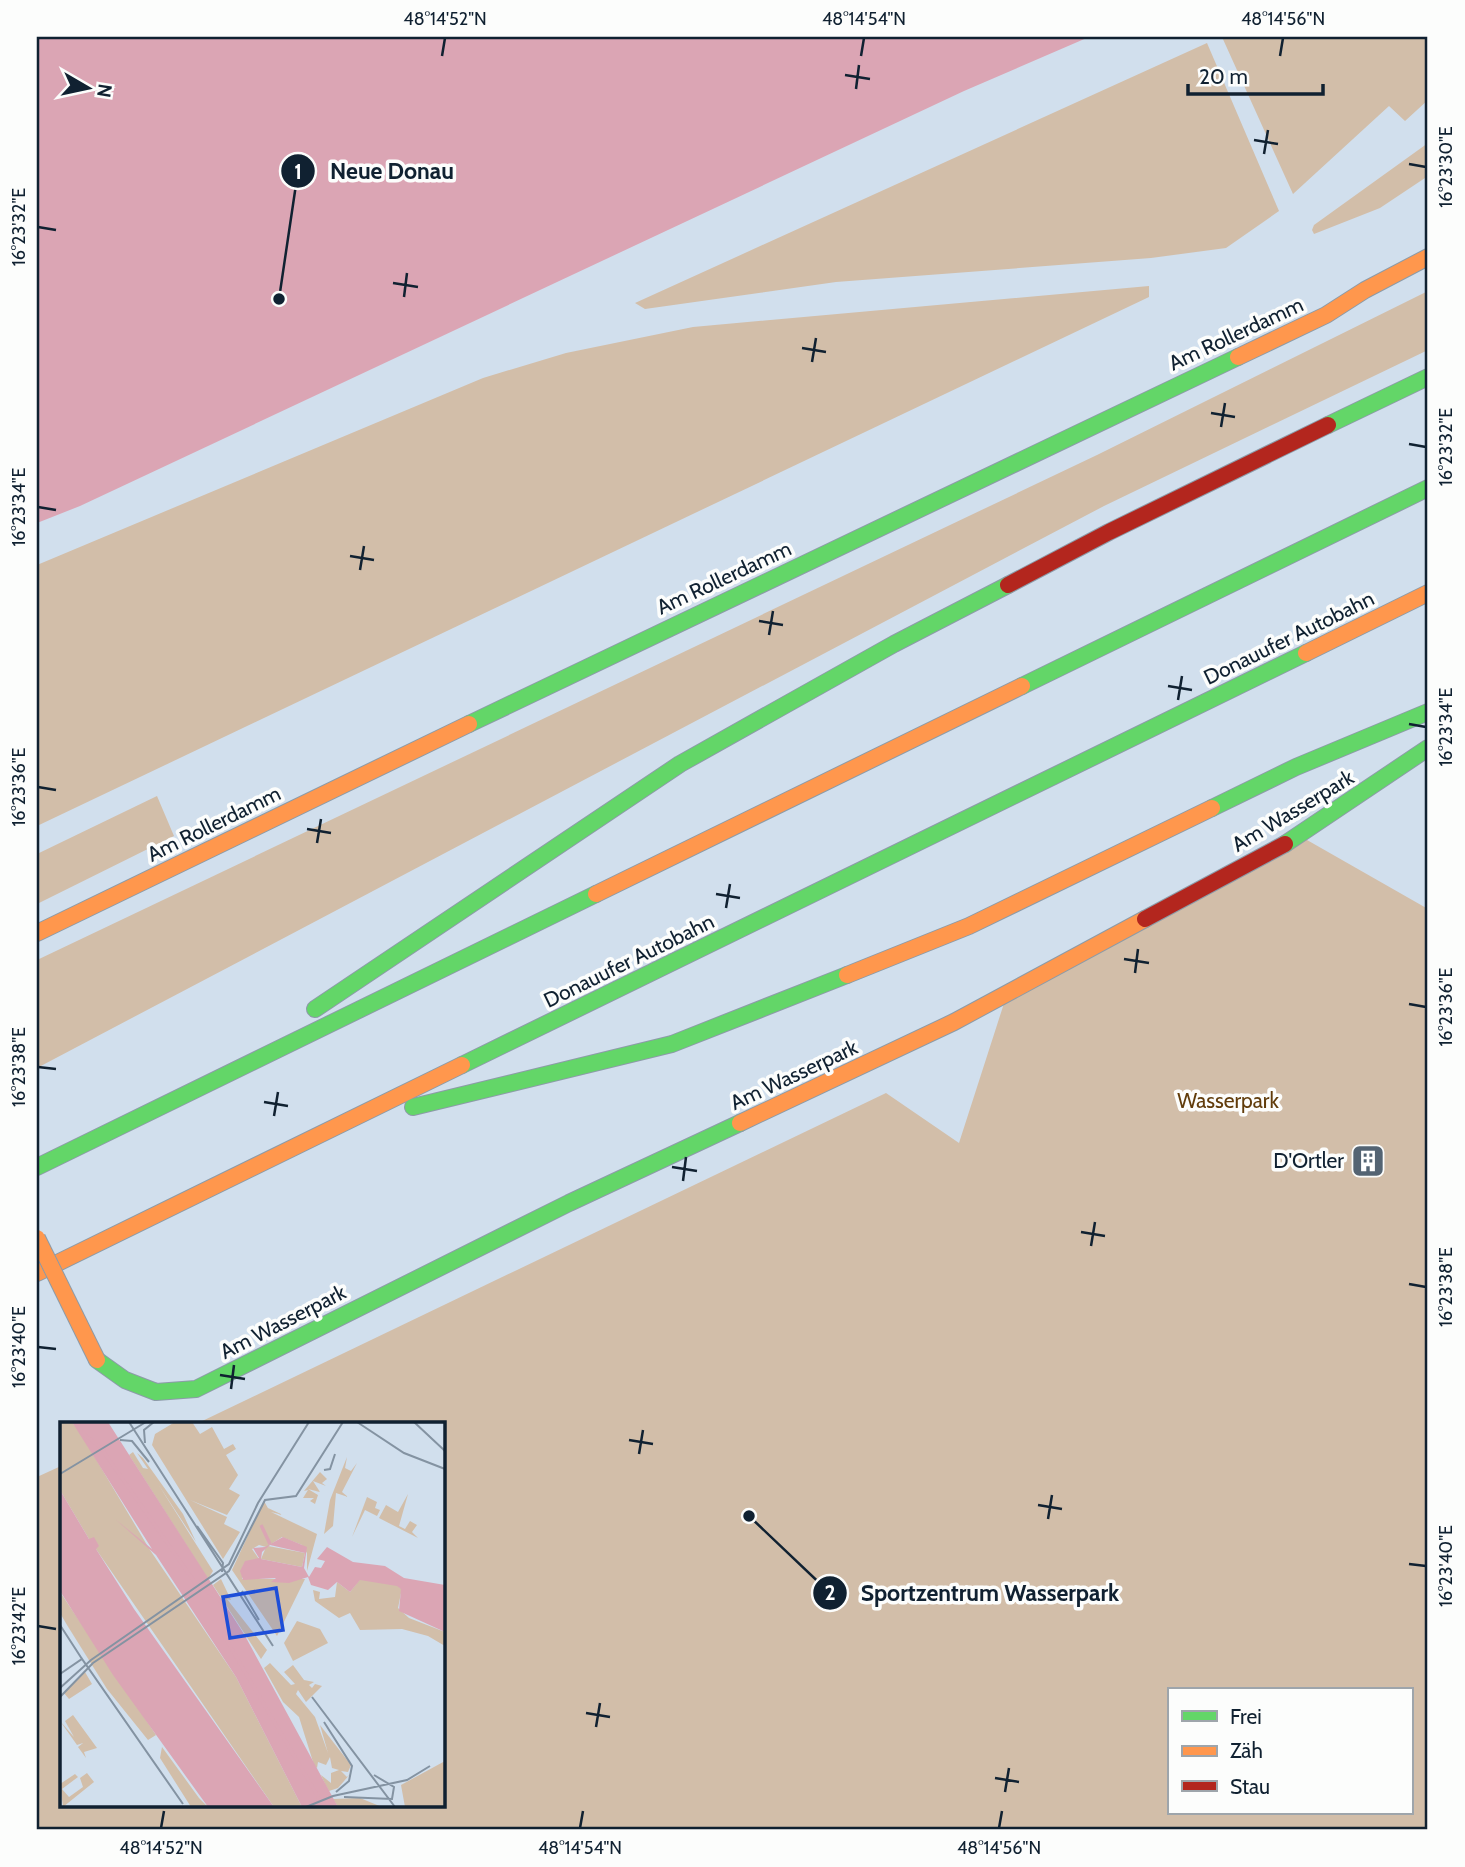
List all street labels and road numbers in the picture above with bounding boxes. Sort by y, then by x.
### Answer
street label: Am Rollerdamm [1165,291,1307,376]
street label: Am Rollerdamm [653,535,795,620]
street label: Donauufer Autobahn [1200,585,1378,690]
street label: Am Wasserpark [1227,764,1359,857]
street label: Am Rollerdamm [143,780,285,867]
street label: Donauufer Autobahn [540,908,718,1013]
street label: Am Wasserpark [726,1034,862,1115]
street label: Am Wasserpark [216,1279,350,1364]

